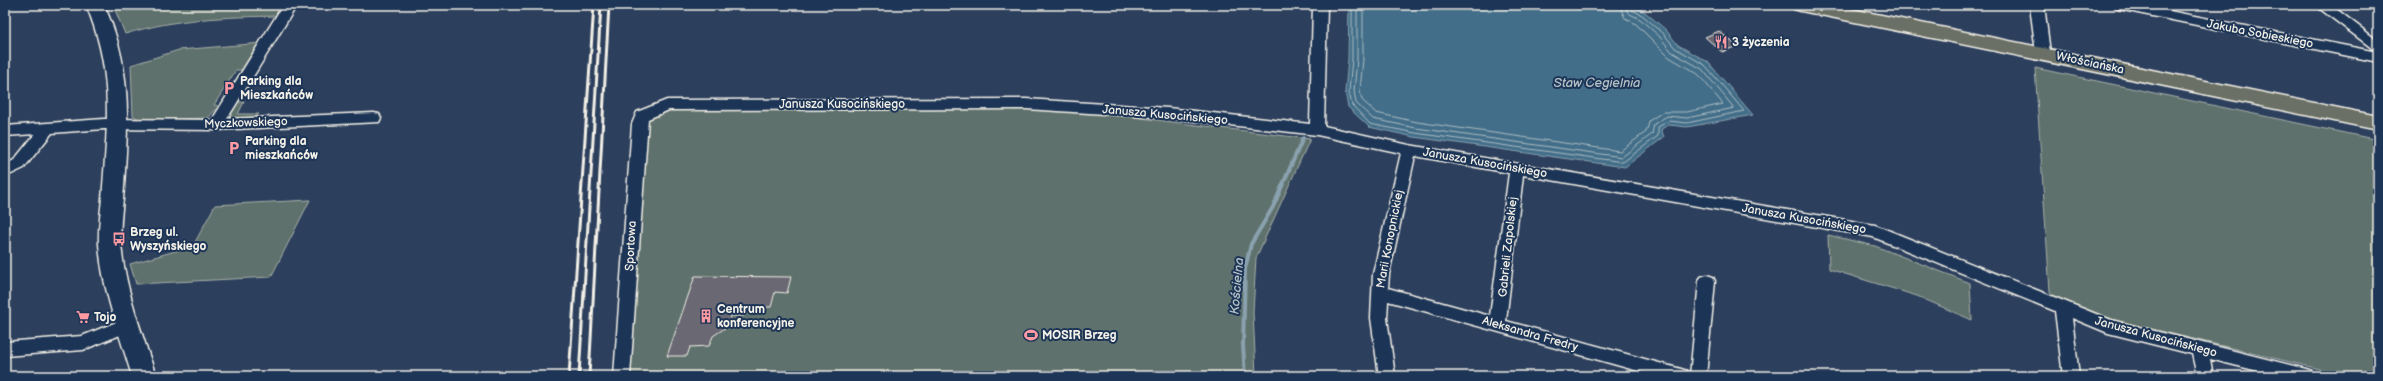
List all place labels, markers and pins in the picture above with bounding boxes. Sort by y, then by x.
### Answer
restaurant icon: 3 życzenia [1713,34,1729,50]
place label: 3 życzenia [1732,35,1790,50]
place label: Parking dla Mieszkańców [240,74,313,103]
parking icon: Parking dla Mieszkańców [221,80,237,96]
place label: Parking dla mieszkańców [245,134,318,163]
parking icon: Parking dla mieszkańców [226,140,242,156]
place label: Brzeg ul. Wyszyńskiego [130,225,207,254]
bus stop icon: Brzeg ul. Wyszyńskiego [111,231,127,247]
place label: Centrum konferencyjne [717,302,795,331]
building icon: Centrum konferencyjne [698,308,714,324]
supermarket icon: Tojo [75,309,91,325]
place label: Tojo [94,310,116,325]
sports icon: MOSIR Brzeg [1023,327,1039,343]
place label: MOSIR Brzeg [1042,328,1117,343]

